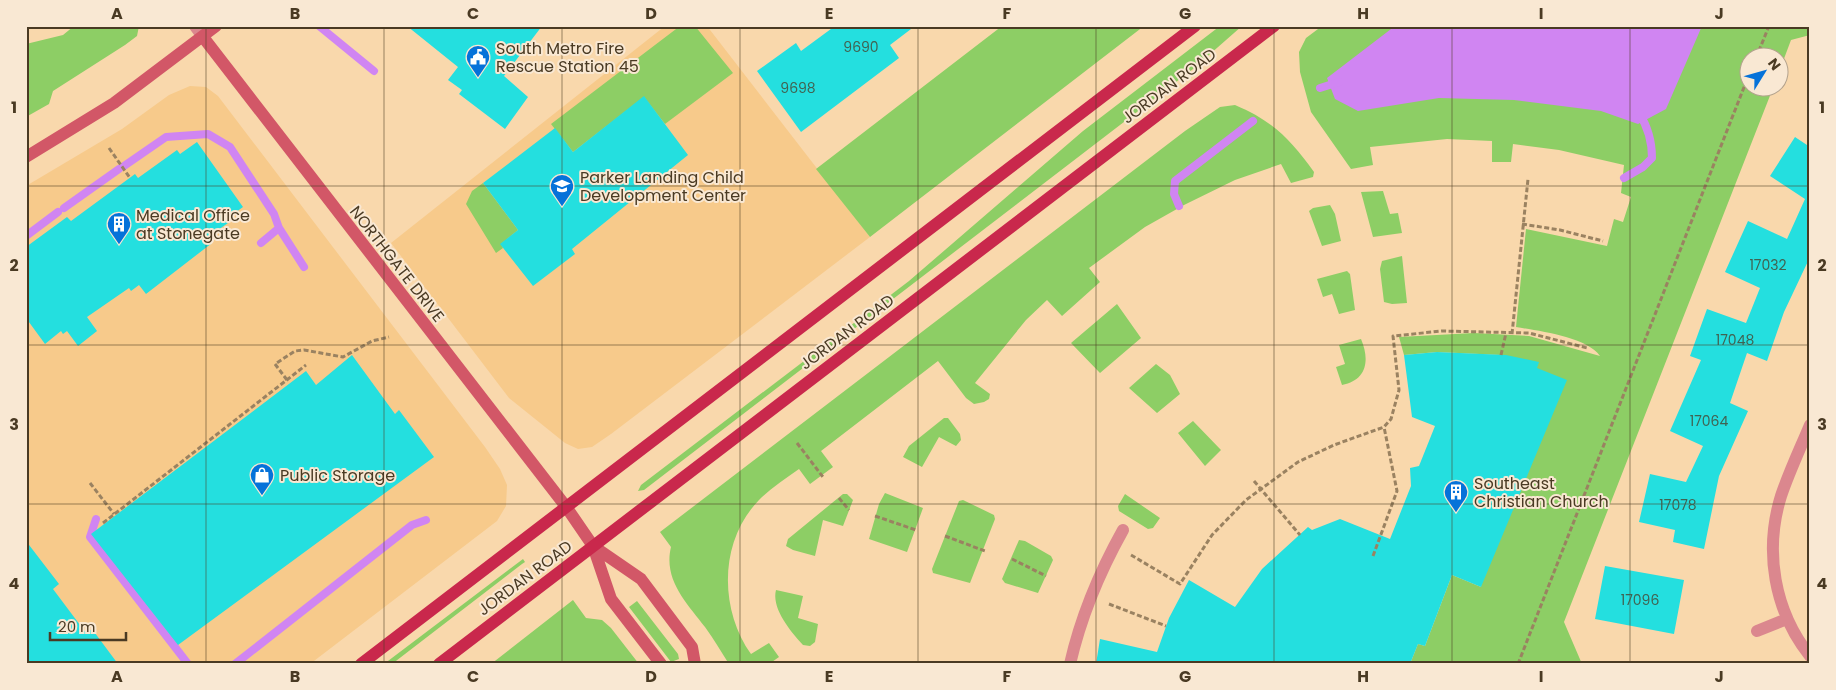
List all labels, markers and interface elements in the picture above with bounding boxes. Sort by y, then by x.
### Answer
text: A [111,2,123,25]
text: B [290,2,300,25]
text: C [467,2,479,25]
text: D [645,2,657,25]
text: E [825,2,833,25]
text: F [1003,2,1012,25]
text: G [1179,2,1191,25]
text: H [1357,2,1369,25]
text: I [1539,2,1543,25]
text: J [1714,2,1724,25]
place label: South Metro Fire Rescue Station 45 [496,37,639,78]
house number: 9690 [843,37,879,57]
street label: JORDAN ROAD [1117,43,1221,129]
public building icon: South Metro Fire Rescue Station 45 [465,44,491,78]
north arrow [1738,48,1788,98]
text: N [1763,54,1786,74]
house number: 9698 [780,78,816,98]
text: 1 [11,96,17,119]
text: 1 [1819,96,1825,119]
place label: Parker Landing Child Development Center [580,166,746,207]
school or university icon: Parker Landing Child Development Center [549,173,575,207]
street label: NORTHGATE DRIVE [344,201,450,327]
place label: Medical Office at Stonegate [136,204,250,245]
building icon: Medical Office at Stonegate [106,211,132,245]
text: 2 [9,254,19,277]
text: 2 [1817,254,1827,277]
house number: 17032 [1749,255,1787,275]
street label: JORDAN ROAD [795,289,899,375]
house number: 17048 [1716,330,1754,350]
house number: 17064 [1690,411,1728,431]
text: 3 [9,413,19,436]
text: 3 [1817,413,1827,436]
shop icon: Public Storage [249,462,275,496]
place label: Public Storage [280,464,395,487]
place label: Southeast Christian Church [1474,472,1609,513]
building icon: Southeast Christian Church [1443,479,1469,513]
house number: 17078 [1659,495,1697,515]
street label: JORDAN ROAD [473,535,577,621]
text: 4 [9,572,20,595]
text: 4 [1817,572,1828,595]
house number: 17096 [1621,590,1659,610]
scale bar [50,610,126,642]
text: 20 m [58,616,96,637]
text: A [111,665,123,688]
text: B [290,665,300,688]
text: C [467,665,479,688]
text: D [645,665,657,688]
text: E [825,665,833,688]
text: F [1003,665,1012,688]
text: G [1179,665,1191,688]
text: H [1357,665,1369,688]
text: I [1539,665,1543,688]
text: J [1714,665,1724,688]

